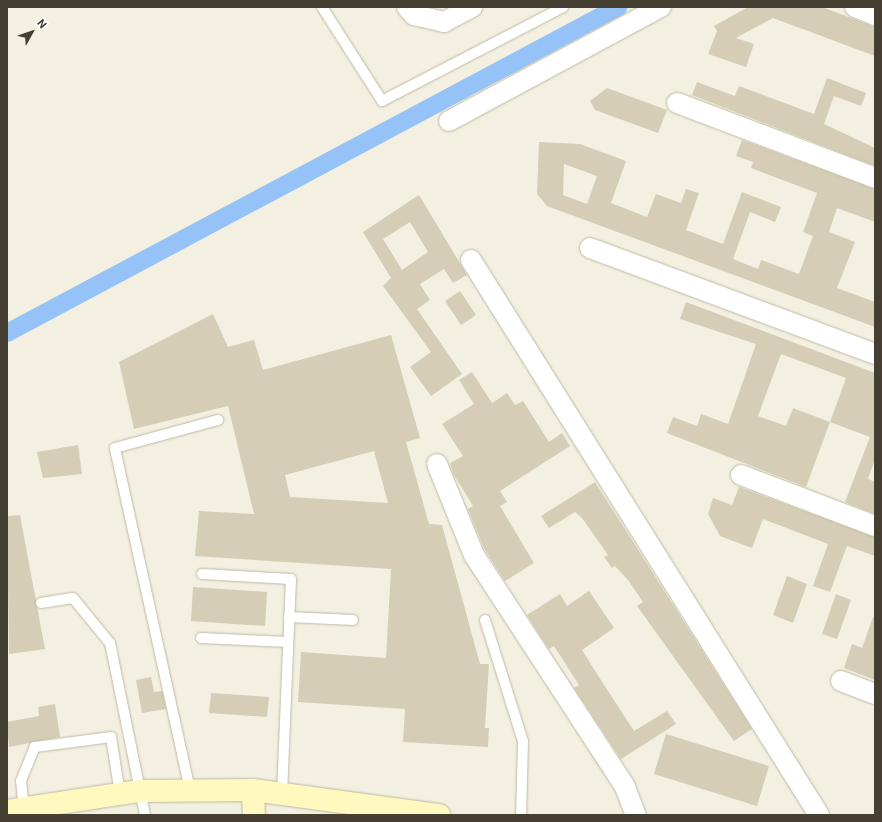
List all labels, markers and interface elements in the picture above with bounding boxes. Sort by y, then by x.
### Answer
north arrow [12,12,52,52]
text: N [34,17,49,31]

